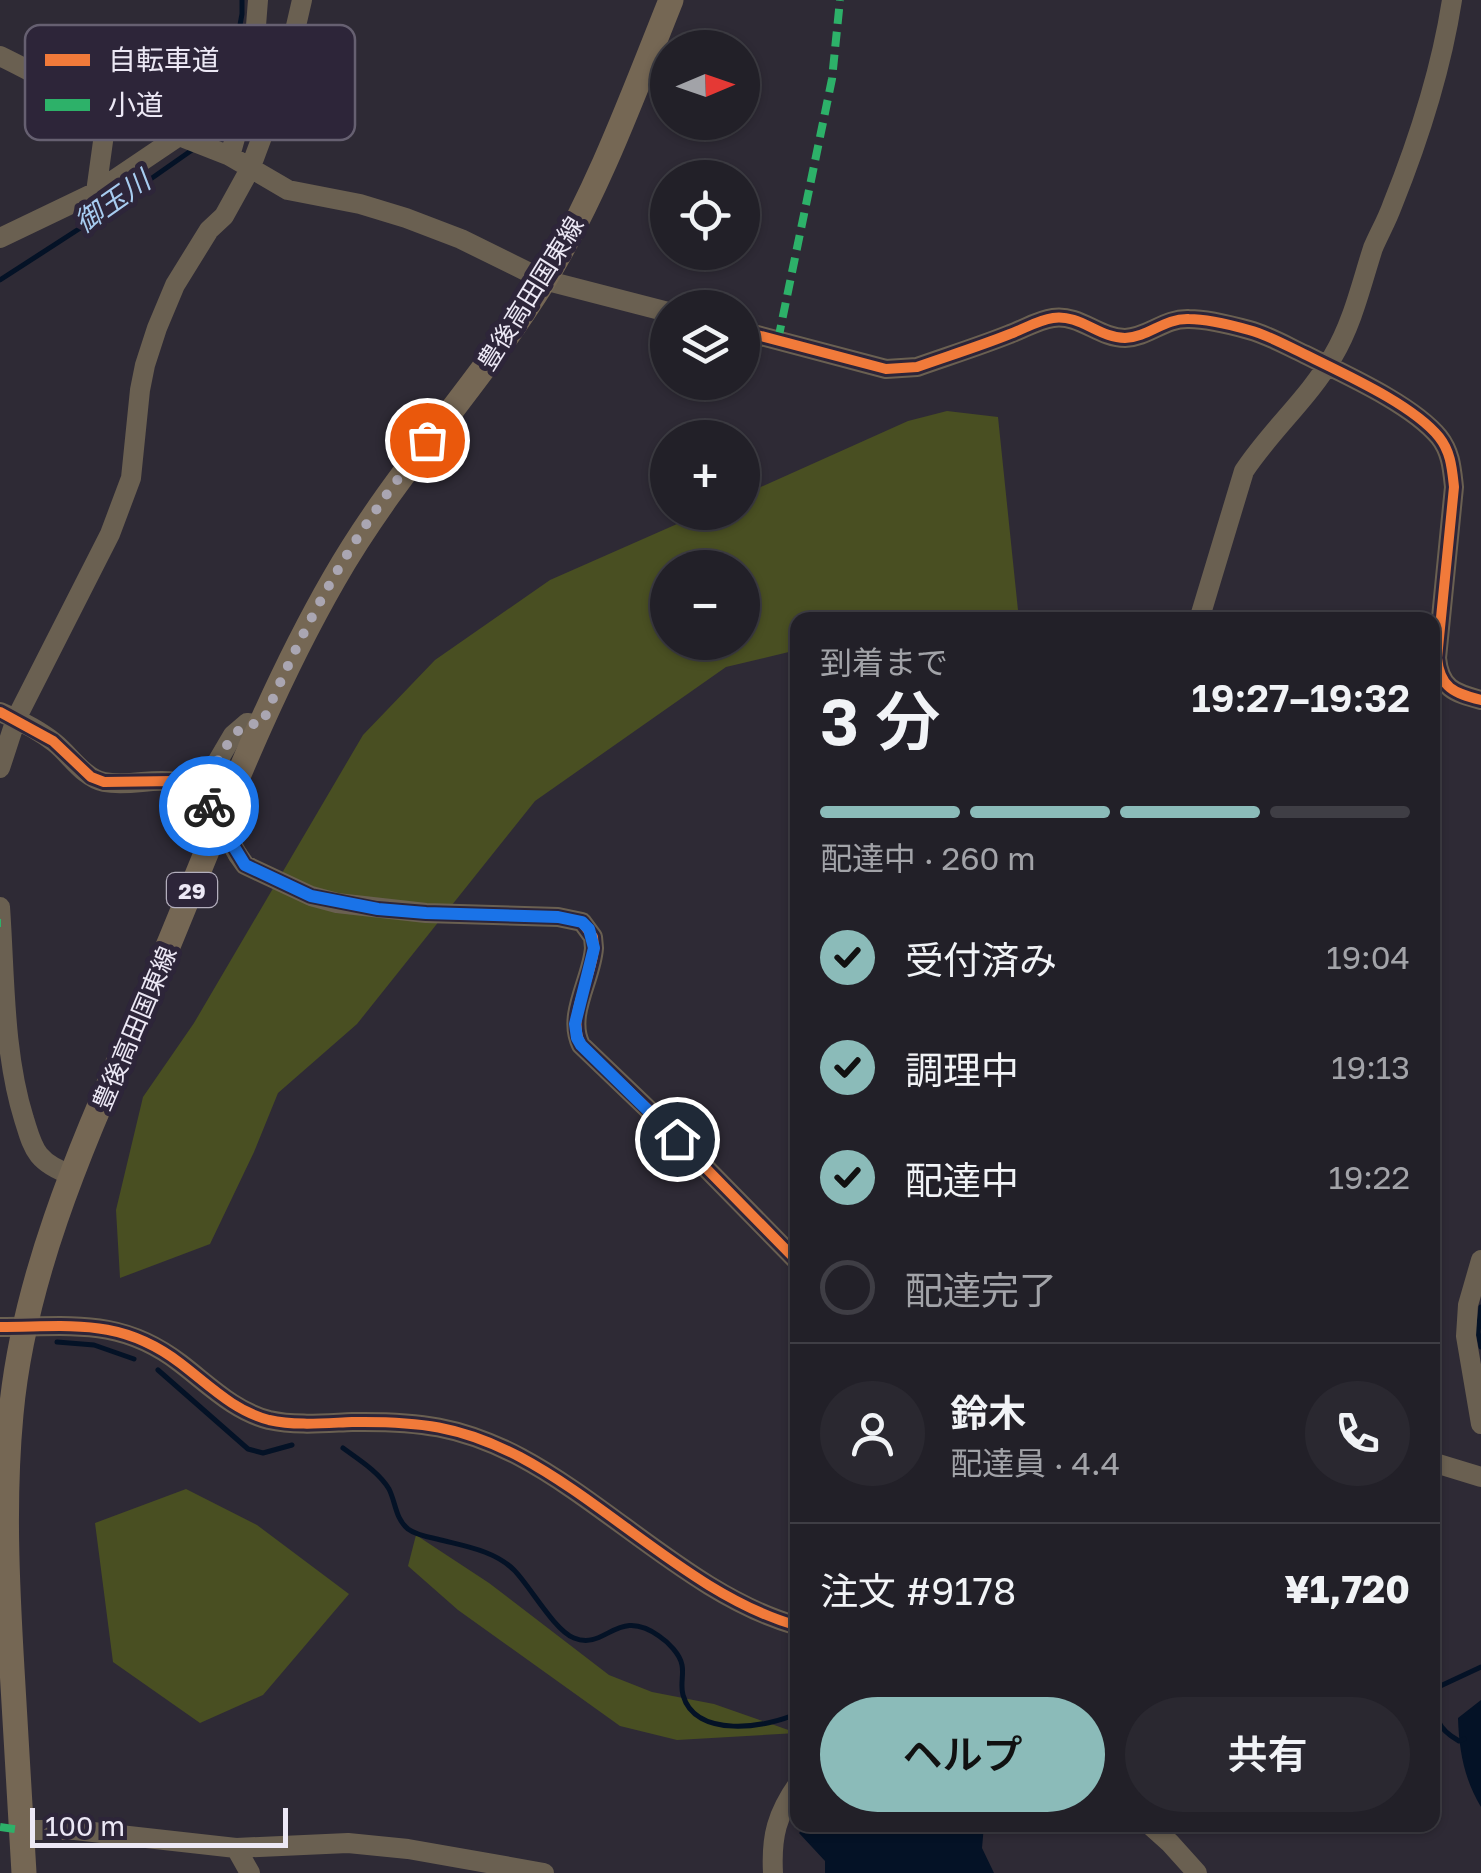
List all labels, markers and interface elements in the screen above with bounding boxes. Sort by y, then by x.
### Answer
legend [25,25,355,140]
north arrow [650,30,760,140]
map controls [650,30,760,660]
text: 自転車道 [108,43,220,76]
text: 小道 [108,88,164,121]
button: locate [650,160,760,270]
water label: 御玉川 [68,162,158,239]
street label: 豊後高田国東線 [470,211,590,375]
button: layers [650,290,760,400]
pin [385,398,470,483]
icon: bag [400,413,455,468]
button: + [650,420,760,530]
button: − [650,550,760,660]
text: 到着まで [820,643,948,681]
text: 19:27–19:32 [1192,675,1410,720]
text: 3 分 [820,681,941,759]
courier [159,756,259,856]
icon: bike [182,779,237,834]
text: 配達中 · 260 m [820,839,1036,877]
road number: 29 [167,873,217,907]
icon: check [820,930,875,985]
text: 受付済み [905,937,1057,982]
text: 19:04 [1326,938,1410,976]
street label: 豊後高田国東線 [86,941,182,1115]
icon: check [820,1040,875,1095]
text: 調理中 [905,1047,1019,1092]
text: 19:13 [1331,1048,1410,1086]
pin [635,1097,720,1182]
icon: home [650,1112,705,1167]
icon: check [820,1150,875,1205]
text: 配達中 [905,1157,1019,1202]
text: 19:22 [1328,1158,1410,1196]
text: 配達完了 [905,1267,1057,1312]
button: person [820,1381,925,1486]
button: phone [1305,1381,1410,1486]
text: 鈴木 [950,1390,1026,1435]
text: 配達員 · 4.4 [950,1444,1120,1482]
text: ¥1,720 [1285,1566,1410,1611]
text: 注文 #9178 [820,1568,1016,1613]
button: ヘルプ [820,1697,1105,1812]
button: 共有 [1125,1697,1410,1812]
scale bar [30,1803,288,1848]
text: 100 m [45,1809,125,1842]

